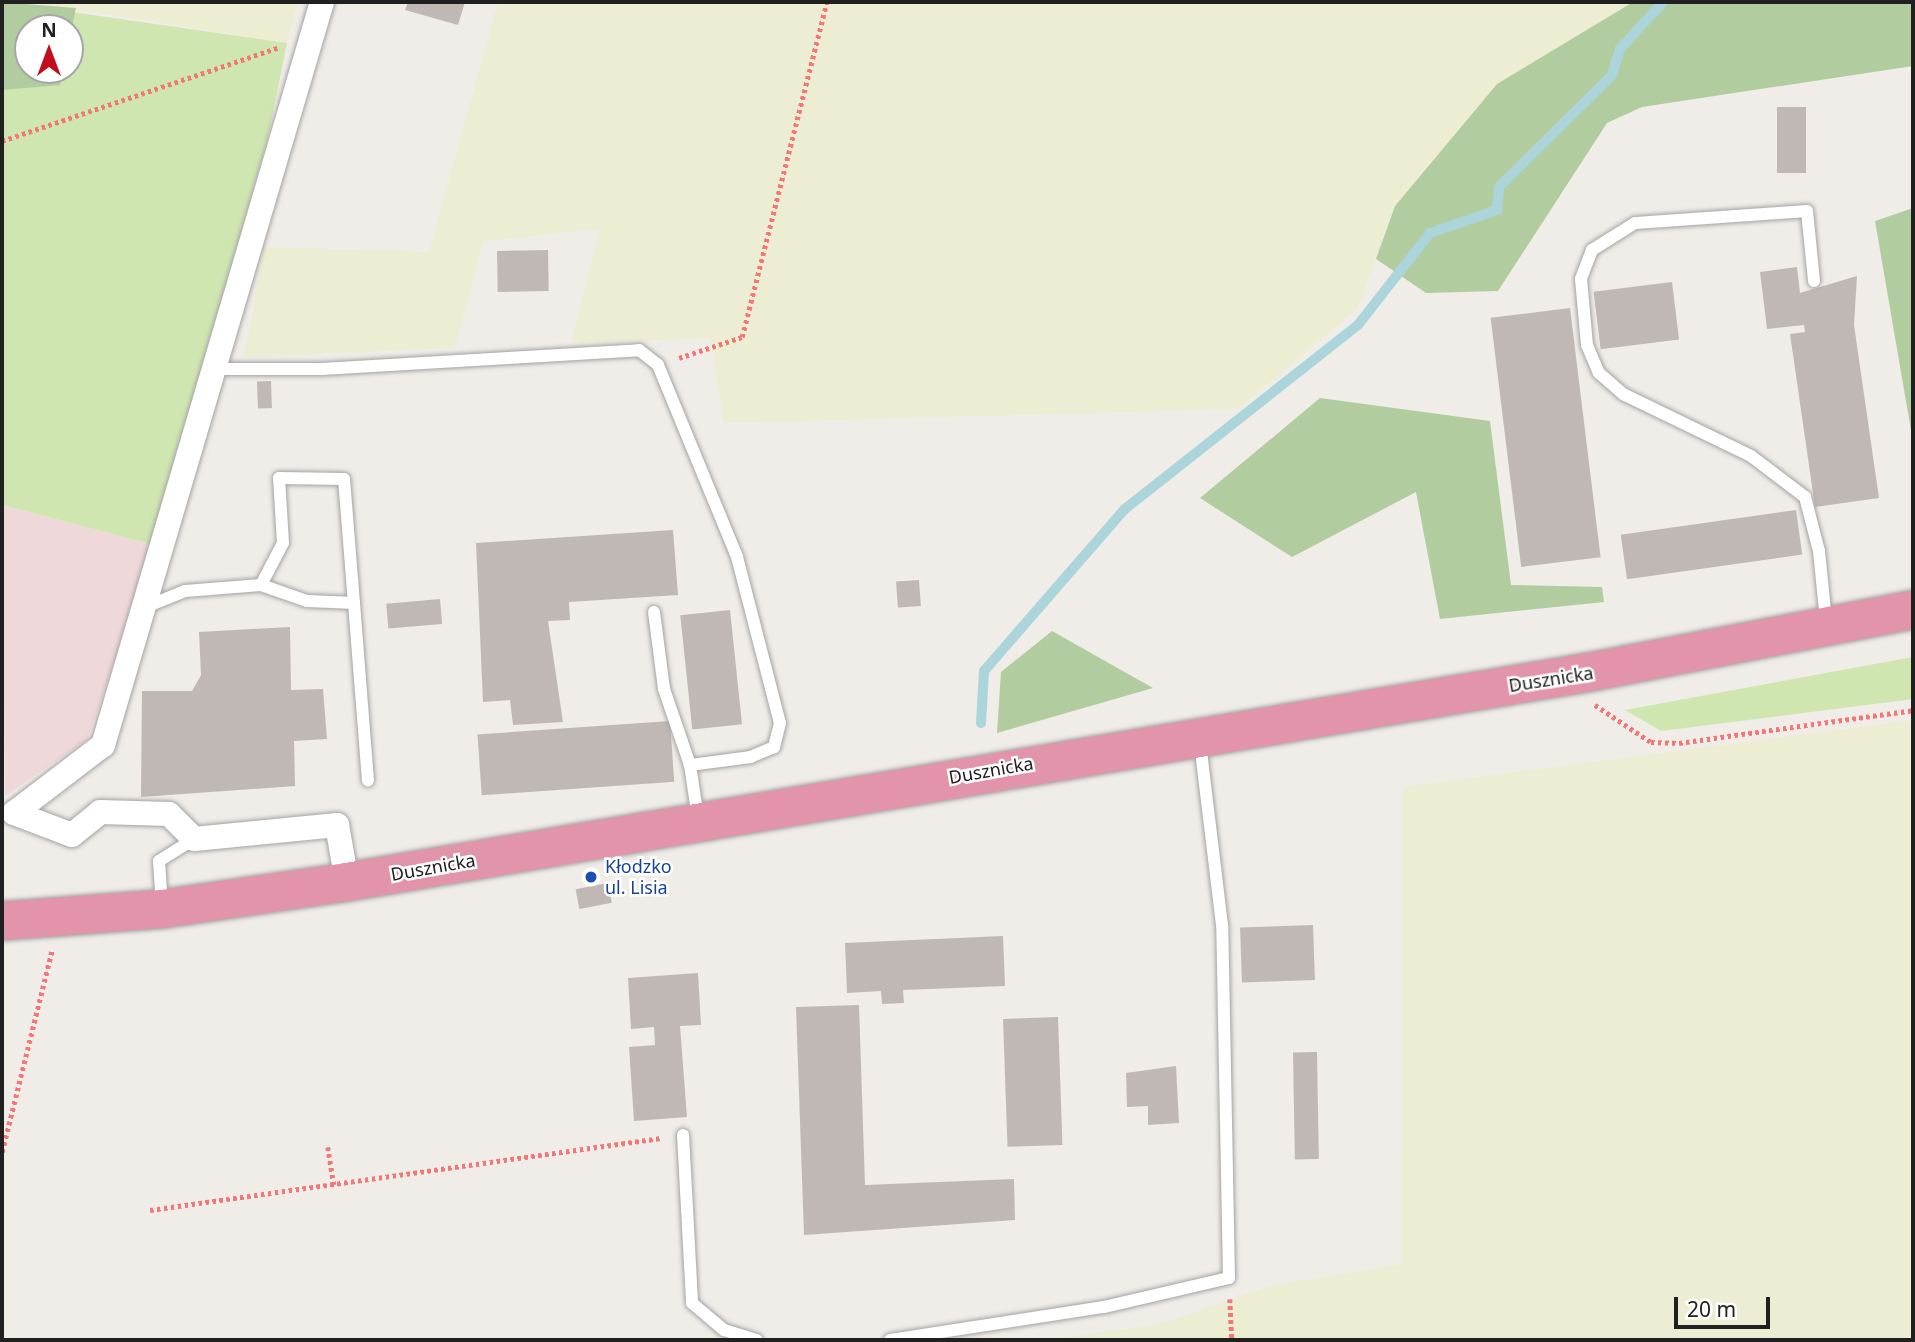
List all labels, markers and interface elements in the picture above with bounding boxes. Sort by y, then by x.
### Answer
north arrow [14,14,84,84]
text: N [41,17,57,43]
street label: Dusznicka [1507,662,1595,696]
street label: Dusznicka [947,752,1035,788]
street label: Dusznicka [389,849,477,885]
place label: Kłodzko ul. Lisia [605,856,672,898]
marker: Kłodzko ul. Lisia [583,869,599,885]
scale bar [1677,1282,1773,1326]
text: 20 m [1687,1295,1736,1323]

